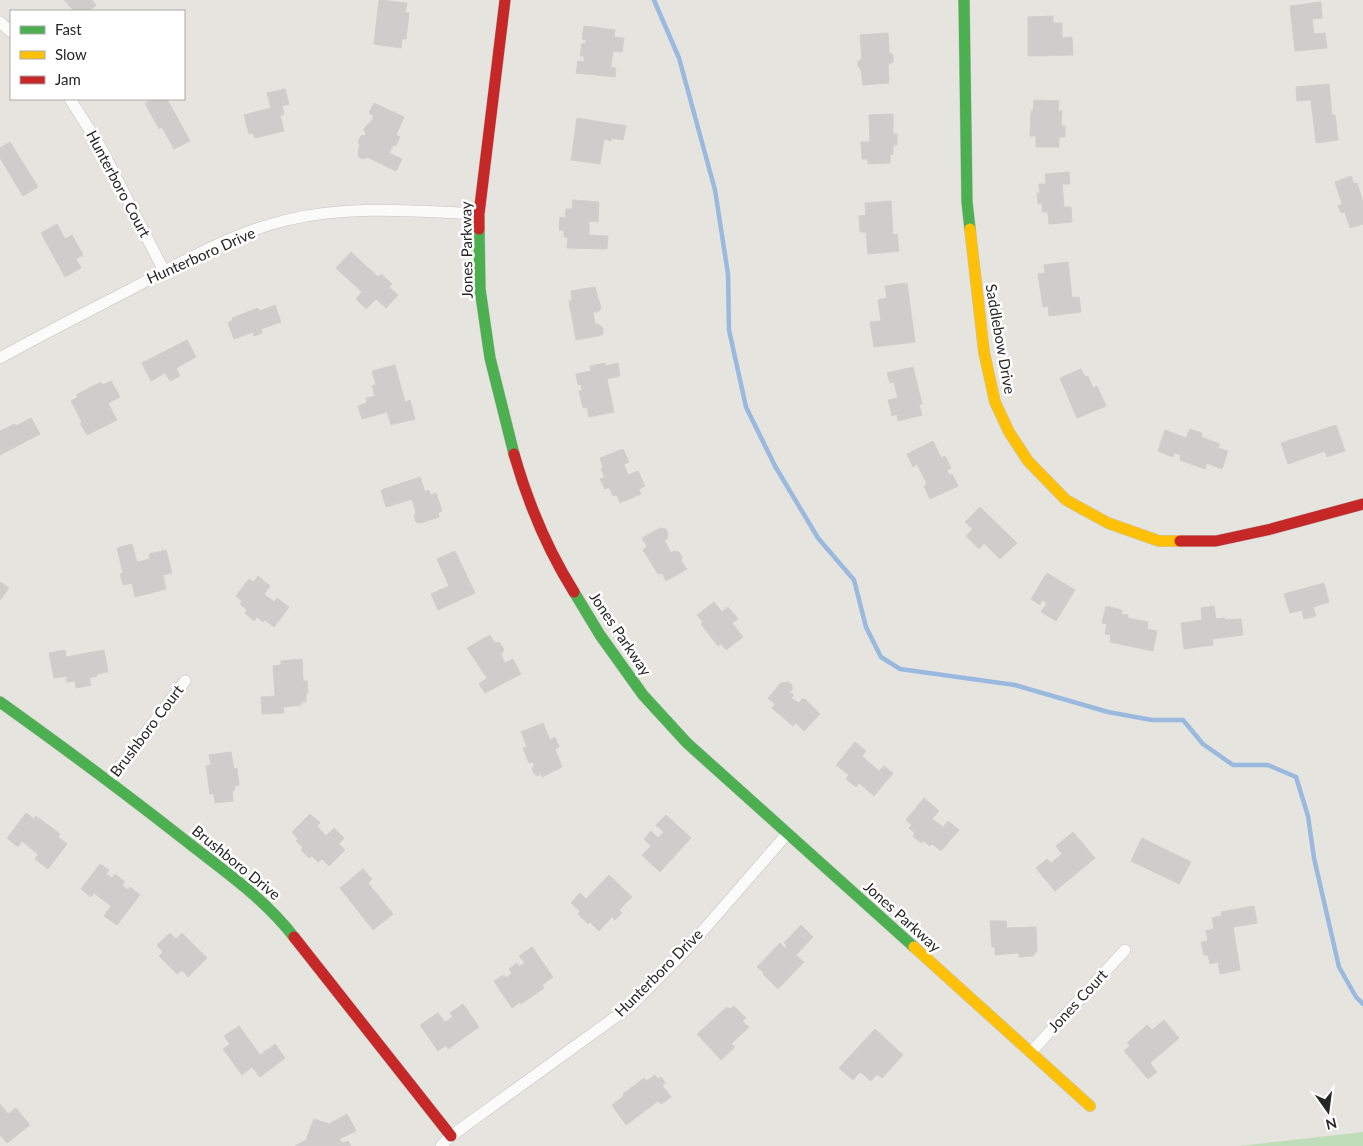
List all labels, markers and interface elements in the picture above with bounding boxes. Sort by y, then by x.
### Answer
legend [10,10,185,100]
text: Fast [55,20,82,38]
text: Slow [55,45,87,63]
text: Jam [55,70,81,88]
street label: Hunterboro Court [83,127,155,241]
street label: Jones Parkway [456,201,476,299]
street label: Hunterboro Drive [144,223,258,287]
street label: Saddlebow Drive [982,282,1020,395]
street label: Jones Parkway [586,588,656,679]
street label: Brushboro Court [106,680,187,780]
street label: Brushboro Drive [189,821,284,903]
street label: Jones Parkway [861,877,945,956]
street label: Hunterboro Drive [611,925,706,1020]
street label: Jones Court [1044,965,1111,1035]
north arrow [1303,1086,1353,1136]
text: N [1324,1115,1339,1134]

